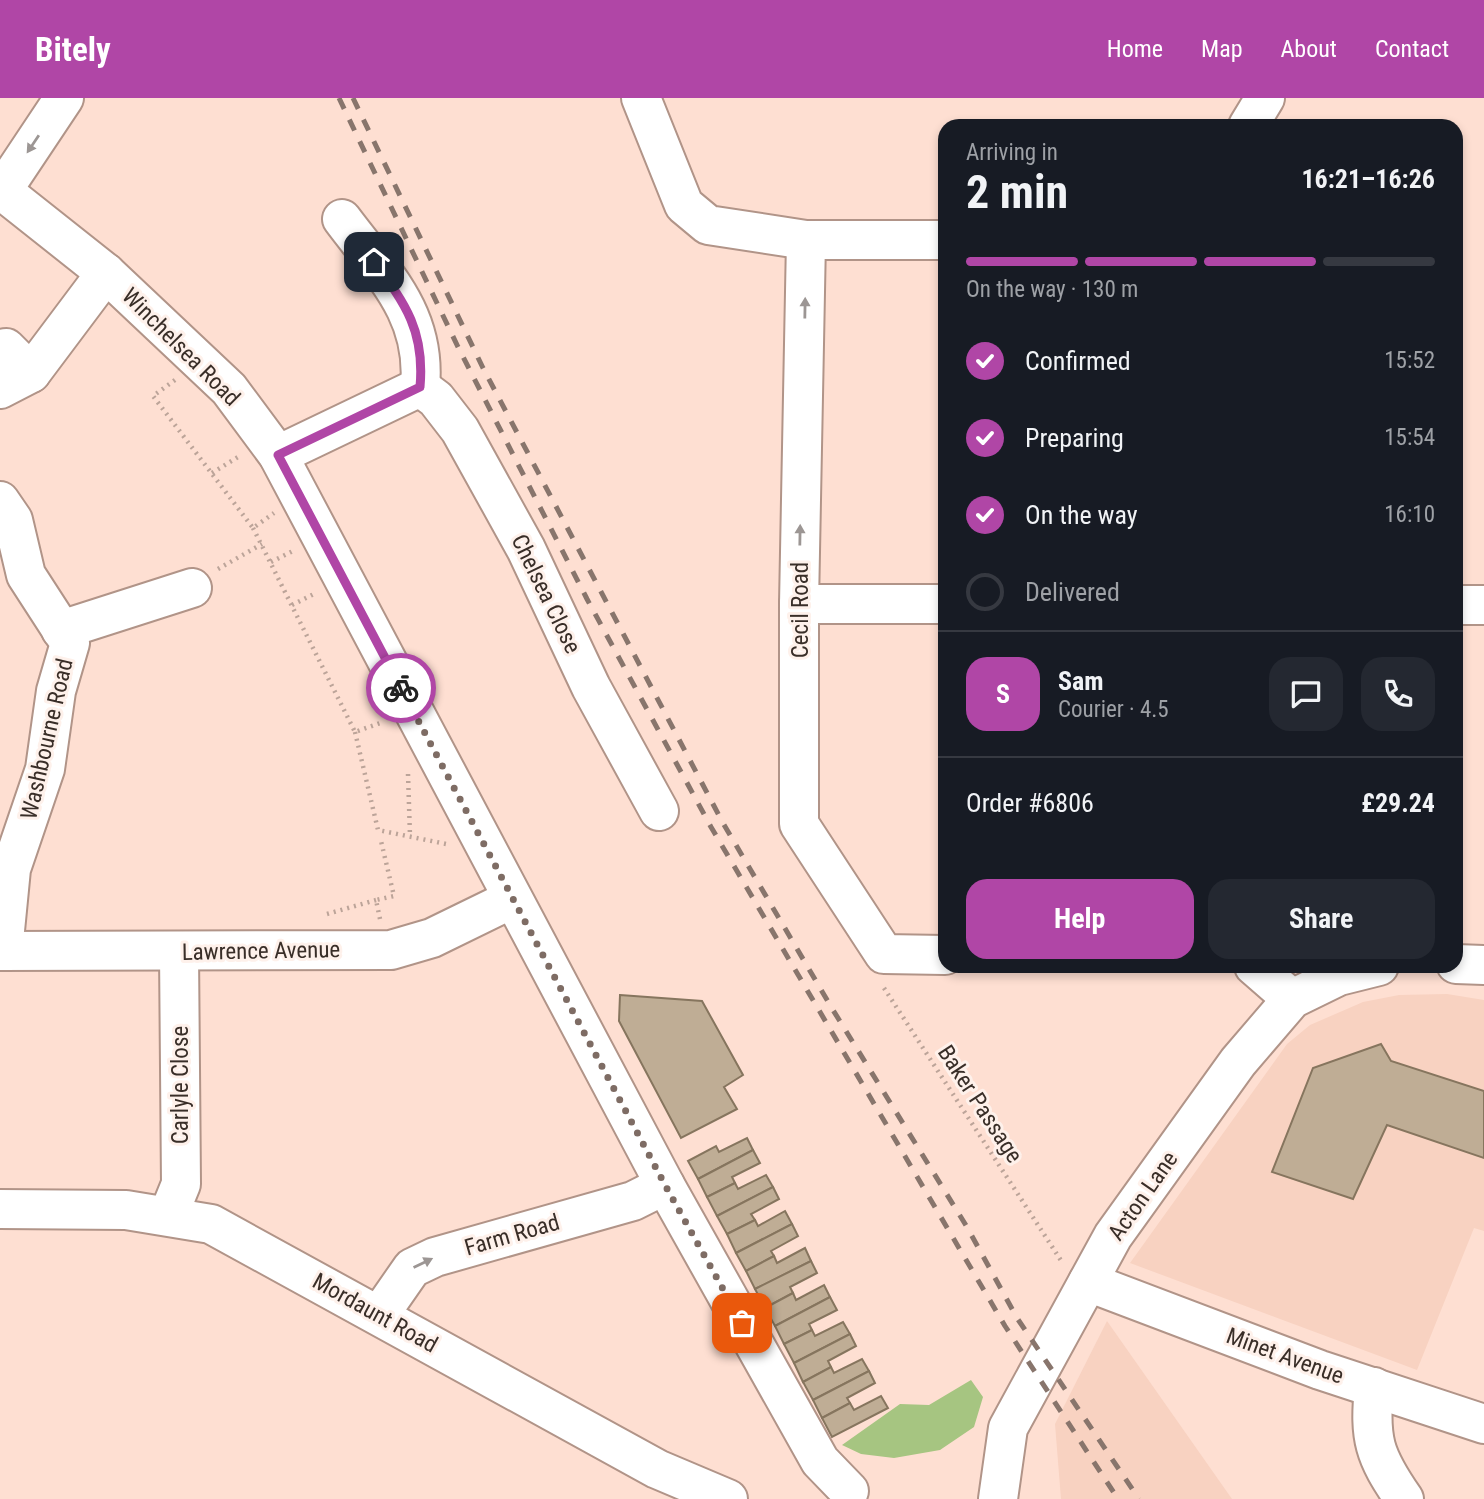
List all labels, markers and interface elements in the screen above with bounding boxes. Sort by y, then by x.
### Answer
text: Bitely [35,30,111,69]
text: Home [1107,35,1163,63]
text: Map [1201,35,1243,63]
text: About [1281,35,1337,63]
text: Contact [1375,35,1449,63]
one-way arrow [27,135,40,154]
text: Arriving in [966,139,1058,166]
text: 16:21–16:26 [1301,164,1435,194]
text: 2 min [966,165,1068,219]
pin [344,232,404,292]
icon: home [355,243,393,281]
text: On the way · 130 m [966,276,1138,303]
street label: Winchelsea Road [116,282,246,412]
one-way arrow [799,297,810,319]
icon: check [966,342,1004,380]
text: Confirmed [1025,346,1131,376]
text: 15:52 [1384,347,1435,374]
icon: check [966,419,1004,457]
text: Preparing [1025,423,1124,453]
text: 15:54 [1384,424,1435,451]
icon: check [966,496,1004,534]
text: On the way [1025,500,1138,530]
text: 16:10 [1384,501,1435,528]
one-way arrow [795,524,806,546]
street label: Chelsea Close [506,530,586,658]
street label: Cecil Road [787,562,814,658]
text: Delivered [1025,577,1120,607]
courier [366,653,436,723]
street label: Washbourne Road [15,656,79,822]
button: chat [1269,657,1343,731]
button: phone [1361,657,1435,731]
text: Sam [1058,666,1104,696]
icon: bike [382,669,420,707]
text: S [996,679,1010,709]
text: Courier · 4.5 [1058,696,1169,723]
text: Order #6806 [966,788,1094,818]
text: £29.24 [1361,788,1435,818]
button: Help [966,879,1194,959]
button: Share [1208,879,1435,959]
street label: Lawrence Avenue [182,936,340,966]
street label: Carlyle Close [167,1026,194,1144]
street label: Baker Passage [932,1040,1028,1168]
street label: Acton Lane [1103,1146,1183,1246]
street label: Farm Road [461,1209,563,1261]
one-way arrow [413,1257,433,1268]
street label: Mordaunt Road [308,1268,442,1358]
pin [712,1293,772,1353]
icon: bag [723,1304,761,1342]
street label: Minet Avenue [1223,1322,1347,1390]

